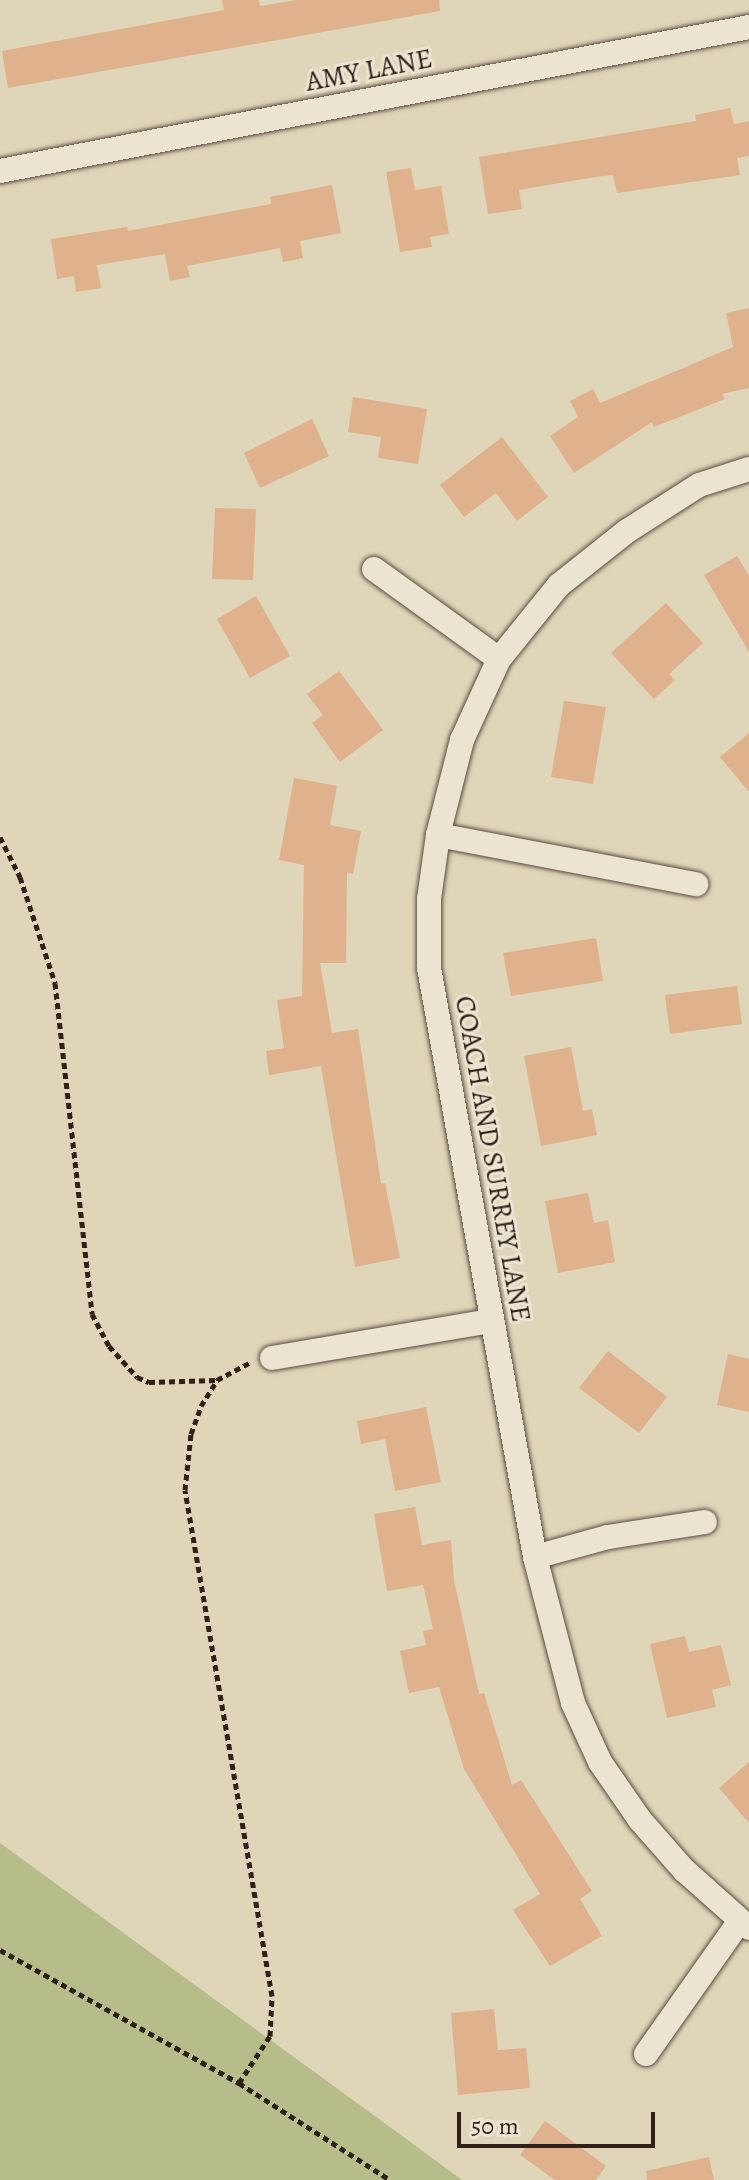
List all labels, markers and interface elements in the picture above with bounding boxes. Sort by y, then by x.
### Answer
street label: AMY LANE [303,41,435,99]
street label: COACH AND SURREY LANE [448,993,538,1325]
scale bar [461,2096,659,2146]
text: 50 m [471,2110,519,2142]

